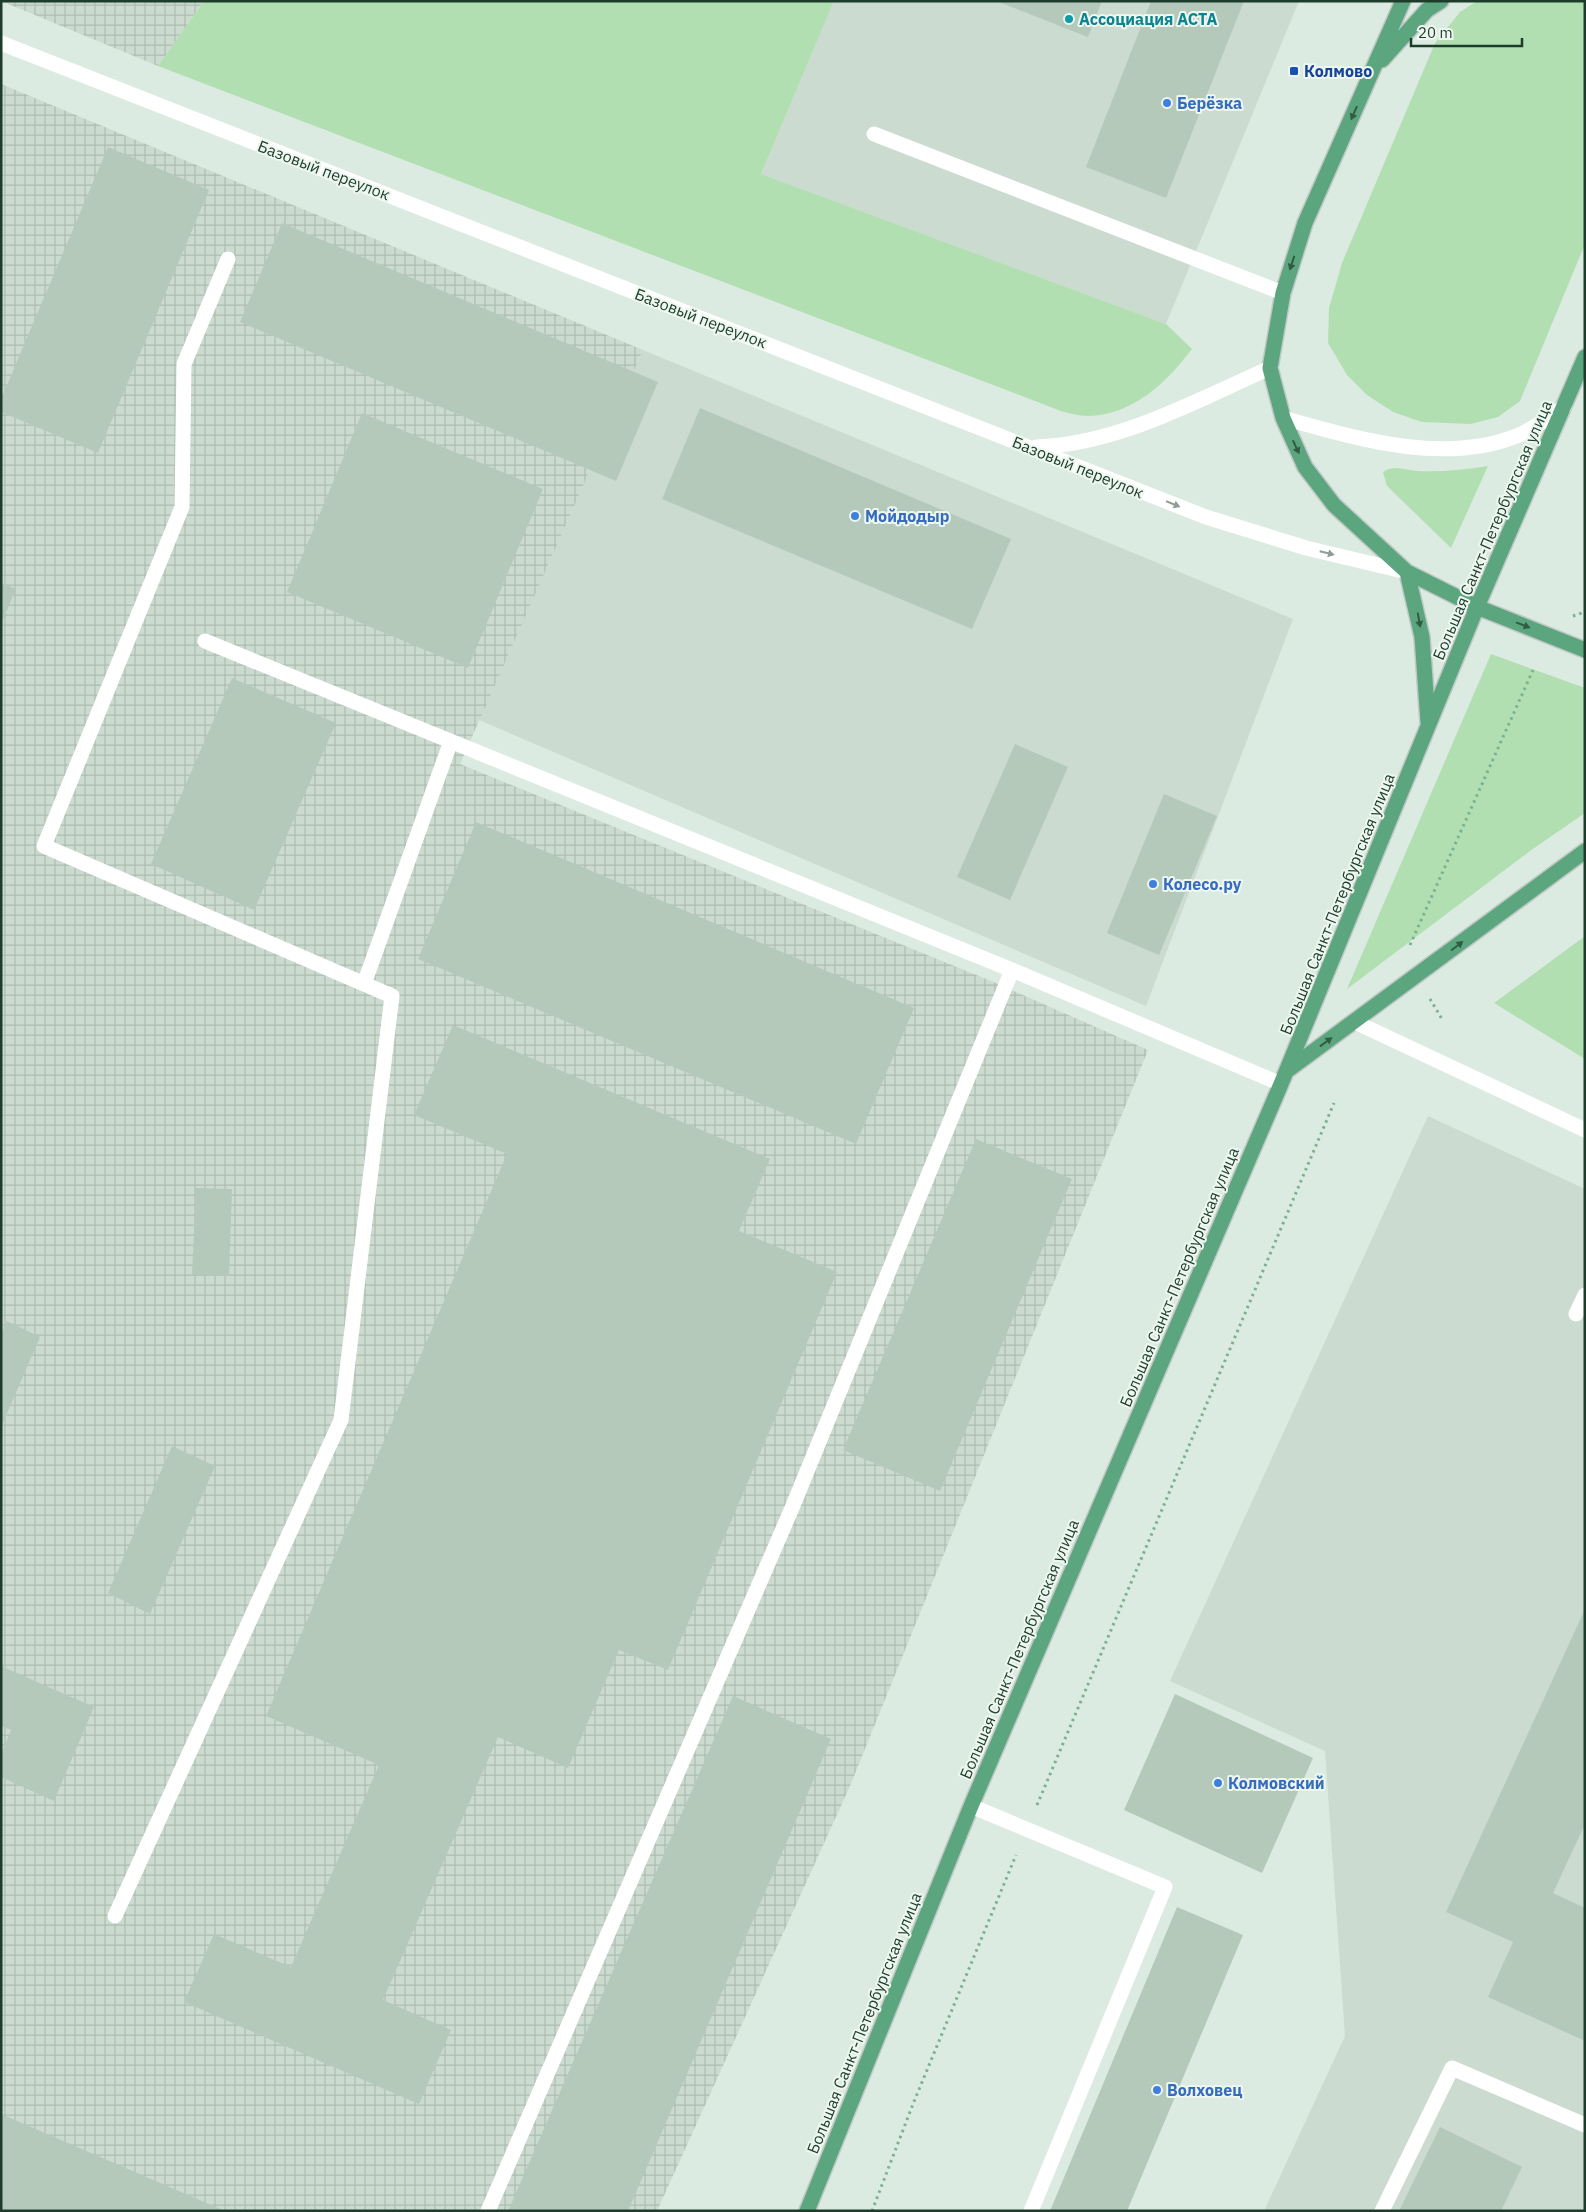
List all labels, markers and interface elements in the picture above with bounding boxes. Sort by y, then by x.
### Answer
place label: Ассоциация АСТА [1079,9,1217,29]
marker: Ассоциация АСТА [1063,13,1075,25]
scale bar [1411,15,1522,47]
text: 20 m [1418,23,1453,42]
place label: Колмово [1304,61,1372,81]
marker: Колмово [1288,65,1300,77]
place label: Берёзка [1177,93,1242,113]
marker: Берёзка [1161,97,1173,109]
one-way arrow [1350,106,1358,120]
street label: Базовый переулок [255,136,393,204]
one-way arrow [1288,256,1295,271]
street label: Базовый переулок [632,284,770,352]
street label: Большая Санкт-Петербургская улица [1428,397,1556,663]
street label: Базовый переулок [1009,432,1147,503]
one-way arrow [1292,440,1301,455]
one-way arrow [1165,501,1180,508]
place label: Мойдодыр [865,506,950,526]
marker: Мойдодыр [849,510,861,522]
one-way arrow [1320,549,1335,557]
one-way arrow [1415,612,1423,628]
one-way arrow [1515,622,1530,629]
street label: Большая Санкт-Петербургская улица [1275,770,1399,1038]
place label: Колесо.ру [1163,874,1242,894]
marker: Колесо.ру [1147,878,1159,890]
one-way arrow [1450,941,1464,951]
one-way arrow [1319,1037,1332,1048]
street label: Большая Санкт-Петербургская улица [1115,1144,1243,1410]
street label: Большая Санкт-Петербургская улица [955,1516,1083,1782]
place label: Колмовский [1228,1773,1324,1793]
marker: Колмовский [1212,1777,1224,1789]
street label: Большая Санкт-Петербургская улица [802,1889,926,2157]
place label: Волховец [1167,2080,1242,2100]
marker: Волховец [1151,2084,1163,2096]

